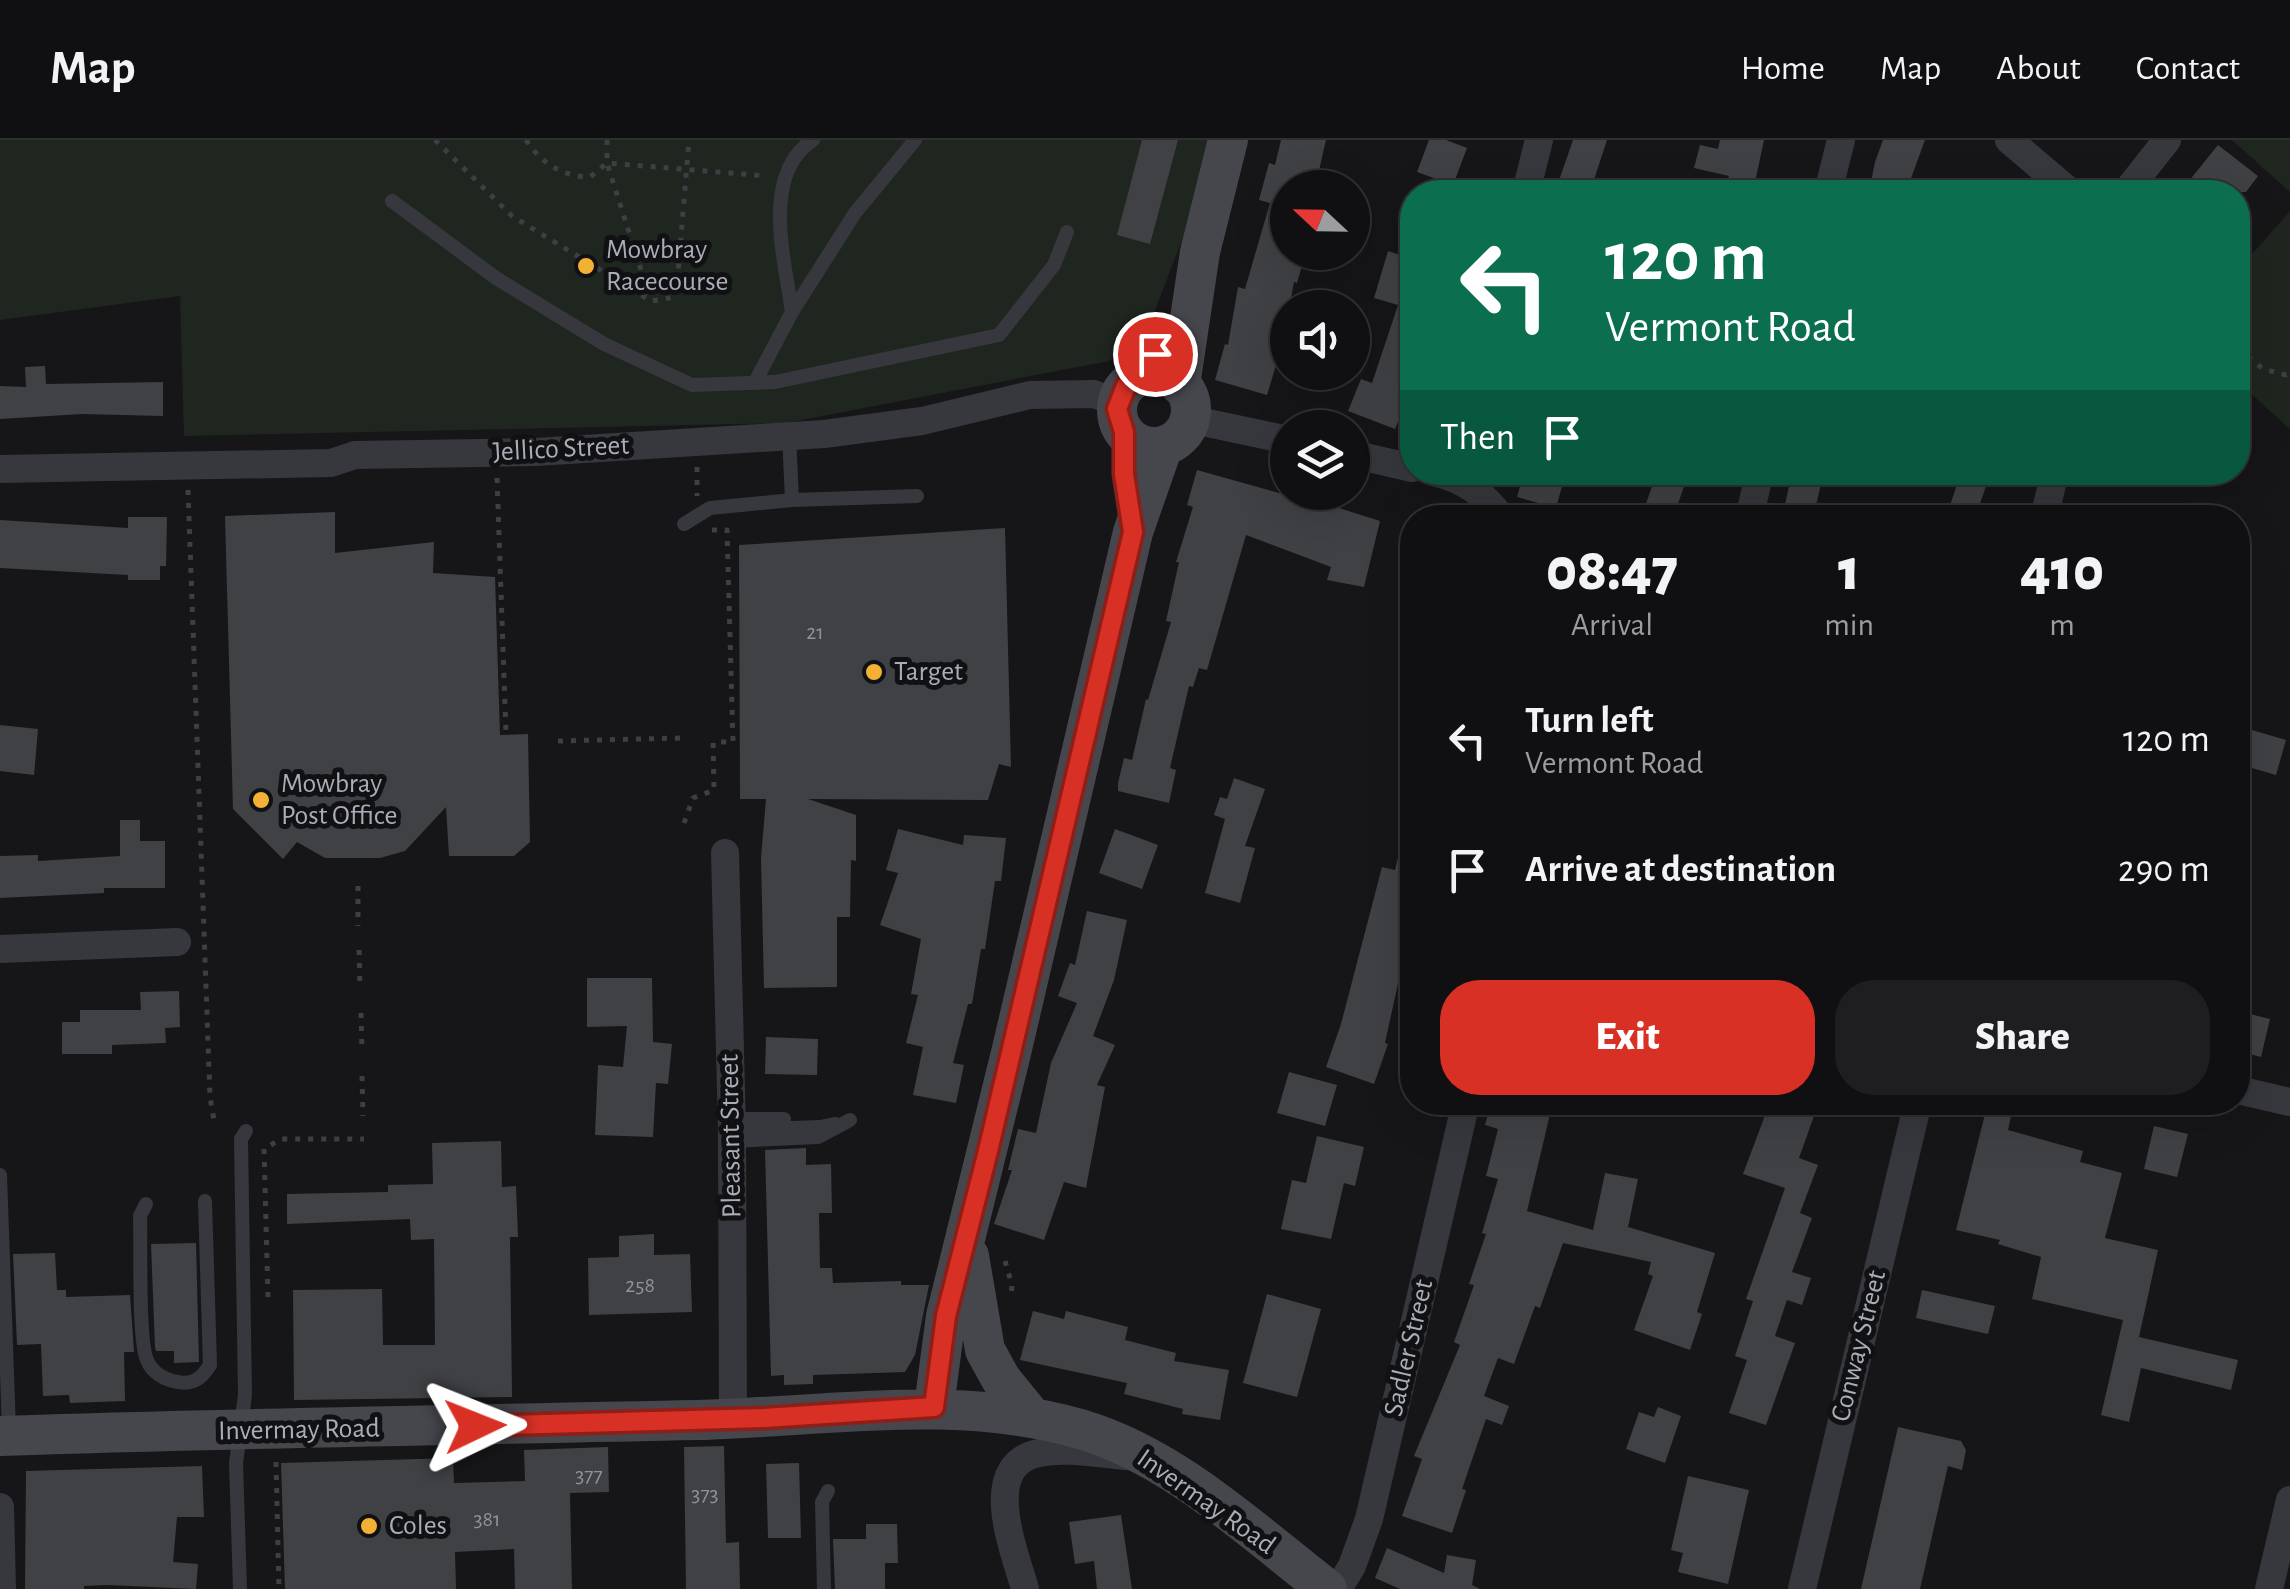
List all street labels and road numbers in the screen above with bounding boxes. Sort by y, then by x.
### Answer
street label: Jellico Street [492,431,630,467]
street label: Pleasant Street [716,1054,746,1218]
street label: Conway Street [1827,1267,1891,1425]
street label: Sadler Street [1380,1277,1438,1419]
street label: Invermay Road [218,1415,380,1445]
street label: Invermay Road [1132,1444,1280,1560]

